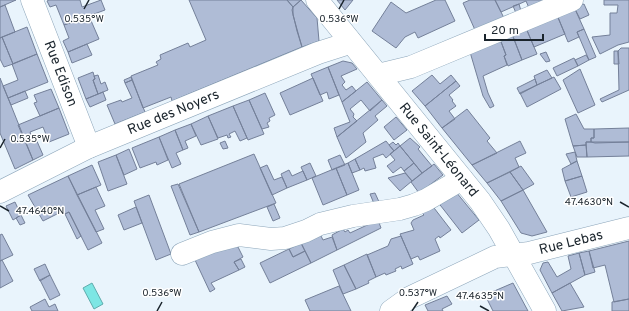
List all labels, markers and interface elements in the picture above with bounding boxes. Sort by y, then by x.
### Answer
text: 0.535°W [64,13,104,26]
text: 0.536°W [319,13,359,26]
scale bar [485,16,543,42]
text: 20 m [491,23,519,39]
street label: Rue Edison [40,38,81,109]
street label: Rue des Noyers [125,86,222,139]
street label: Rue Saint-Léonard [395,99,482,201]
text: 0.535°W [10,133,50,146]
text: 47.4630°N [565,196,613,209]
text: 47.4640°N [16,205,64,218]
street label: Rue Lebas [537,226,605,259]
text: 0.536°W [142,287,182,300]
text: 0.537°W [399,287,437,300]
text: 47.4635°N [456,290,504,303]

